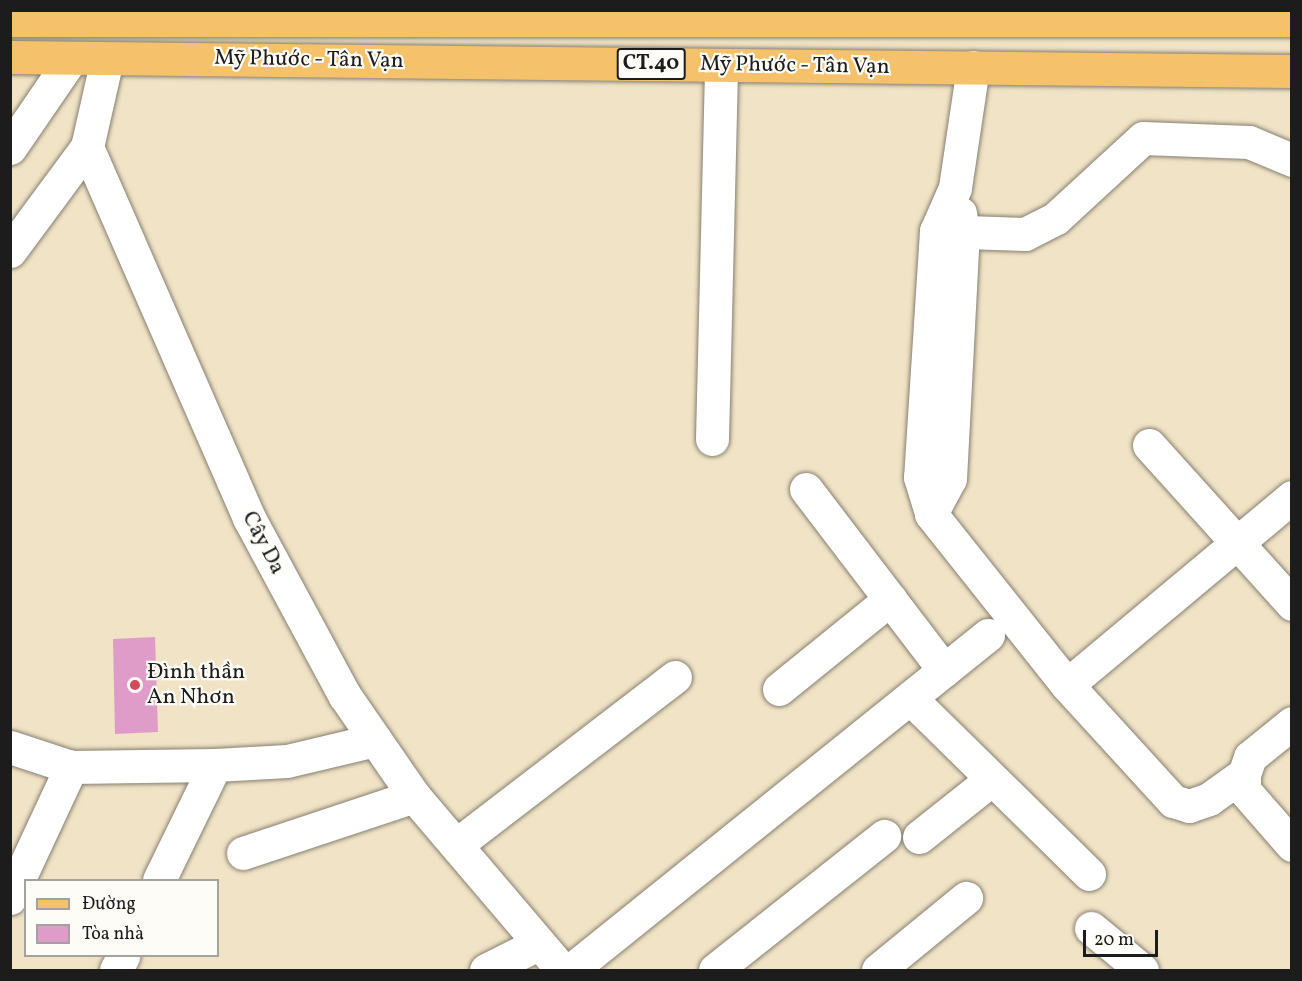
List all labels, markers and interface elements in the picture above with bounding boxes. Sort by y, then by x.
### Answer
street label: Mỹ Phước - Tân Vạn [213,45,405,75]
road number: CT.40 [616,46,686,82]
street label: Mỹ Phước - Tân Vạn [699,51,891,81]
street label: Cây Da [235,507,291,579]
place label: Đình thần An Nhơn [147,659,245,710]
marker: Đình thần An Nhơn [128,678,142,692]
legend [24,879,219,957]
text: Đường [82,892,136,917]
scale bar [1086,918,1161,956]
text: Tòa nhà [82,922,144,947]
text: 20 m [1094,928,1134,953]

